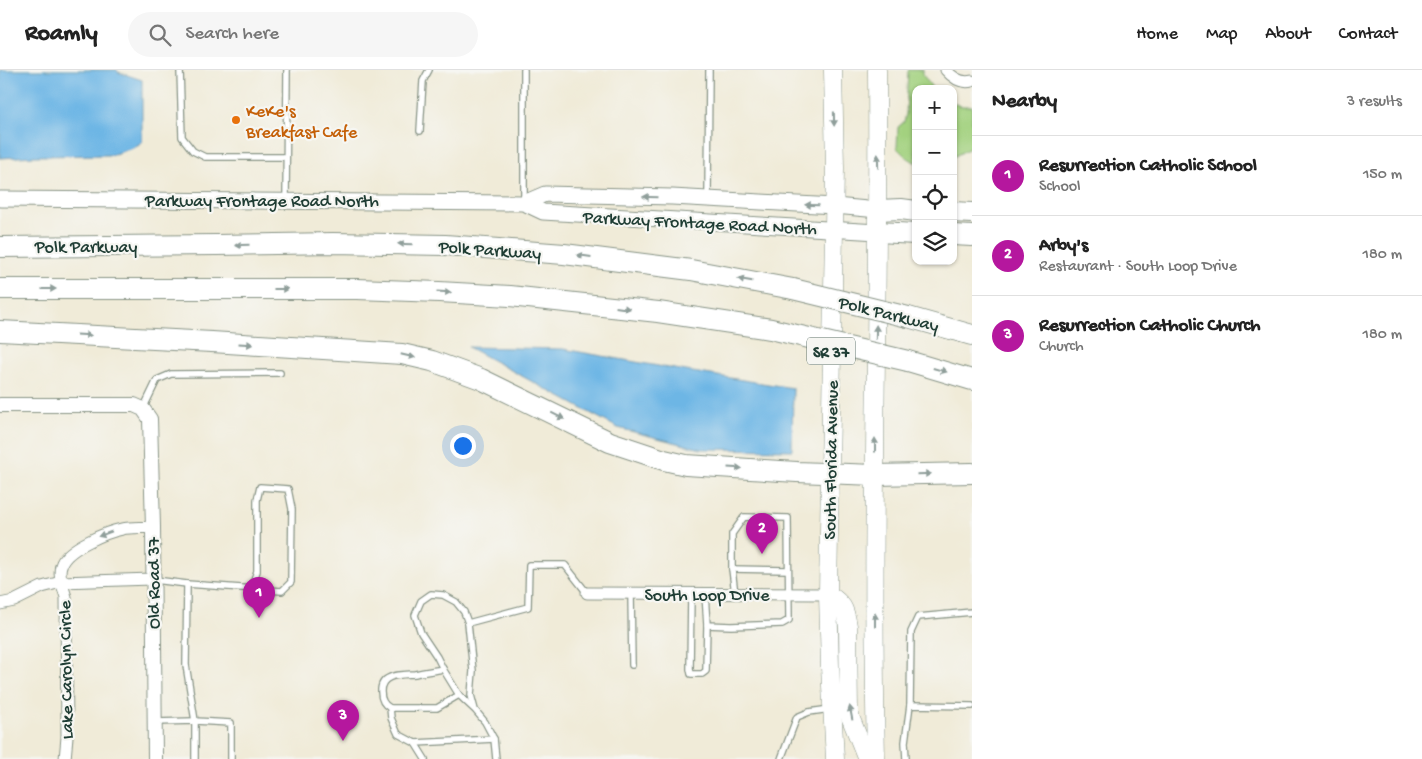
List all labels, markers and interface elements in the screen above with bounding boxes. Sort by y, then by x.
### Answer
search box [128,12,478,57]
text: Roamly [25,20,98,49]
icon: search [146,21,174,49]
text: Search here [186,23,279,46]
text: Home [1136,24,1178,45]
text: Map [1206,24,1237,45]
text: About [1265,24,1311,45]
text: Contact [1339,24,1397,45]
map controls [912,85,957,265]
button: + [912,85,957,130]
text: Nearby [992,90,1057,115]
text: 3 results [1347,93,1402,112]
place label: KeKe's Breakfast Cafe [245,102,358,144]
one-way arrow [830,111,838,127]
marker: KeKe's Breakfast Cafe [230,114,242,126]
button: − [912,130,957,175]
one-way arrow [873,153,881,169]
text: Resurrection Catholic School [1039,155,1257,178]
text: 1 [1005,166,1011,185]
text: 150 m [1363,166,1402,185]
button: locate [912,175,957,220]
text: School [1039,178,1081,197]
street label: Parkway Frontage Road North [144,192,379,213]
one-way arrow [641,193,657,201]
one-way arrow [804,201,820,209]
street label: Parkway Frontage Road North [581,208,818,241]
button: layers [912,220,957,265]
text: Arby's [1039,235,1088,258]
street label: Polk Parkway [437,237,542,266]
street label: Polk Parkway [34,238,137,259]
one-way arrow [396,240,412,248]
one-way arrow [234,241,250,249]
text: 2 [1004,246,1012,265]
text: 180 m [1363,246,1402,265]
one-way arrow [576,252,592,260]
text: Restaurant · South Loop Drive [1039,258,1237,277]
one-way arrow [736,275,752,283]
one-way arrow [41,285,57,293]
one-way arrow [273,285,289,293]
one-way arrow [436,289,452,297]
street label: Polk Parkway [835,293,941,338]
one-way arrow [615,304,631,312]
text: Resurrection Catholic Church [1039,315,1260,338]
one-way arrow [873,324,881,340]
text: 3 [1004,326,1012,345]
text: 180 m [1363,326,1402,345]
one-way arrow [76,332,92,340]
road number: SR 37 [807,338,855,364]
text: Church [1039,338,1083,357]
one-way arrow [238,341,254,349]
one-way arrow [400,352,415,360]
one-way arrow [932,367,947,375]
street label: South Florida Avenue [821,380,844,540]
one-way arrow [551,413,565,421]
your location [450,433,476,459]
one-way arrow [871,437,879,453]
one-way arrow [727,465,743,473]
one-way arrow [916,469,932,477]
pin: 2 [746,513,778,554]
one-way arrow [97,530,112,538]
street label: Old Road 37 [145,536,166,629]
pin: 1 [243,577,275,618]
street label: South Loop Drive [644,586,770,607]
street label: Lake Carolyn Circle [56,600,79,739]
one-way arrow [871,612,879,628]
pin: 3 [327,700,359,741]
one-way arrow [847,706,855,721]

